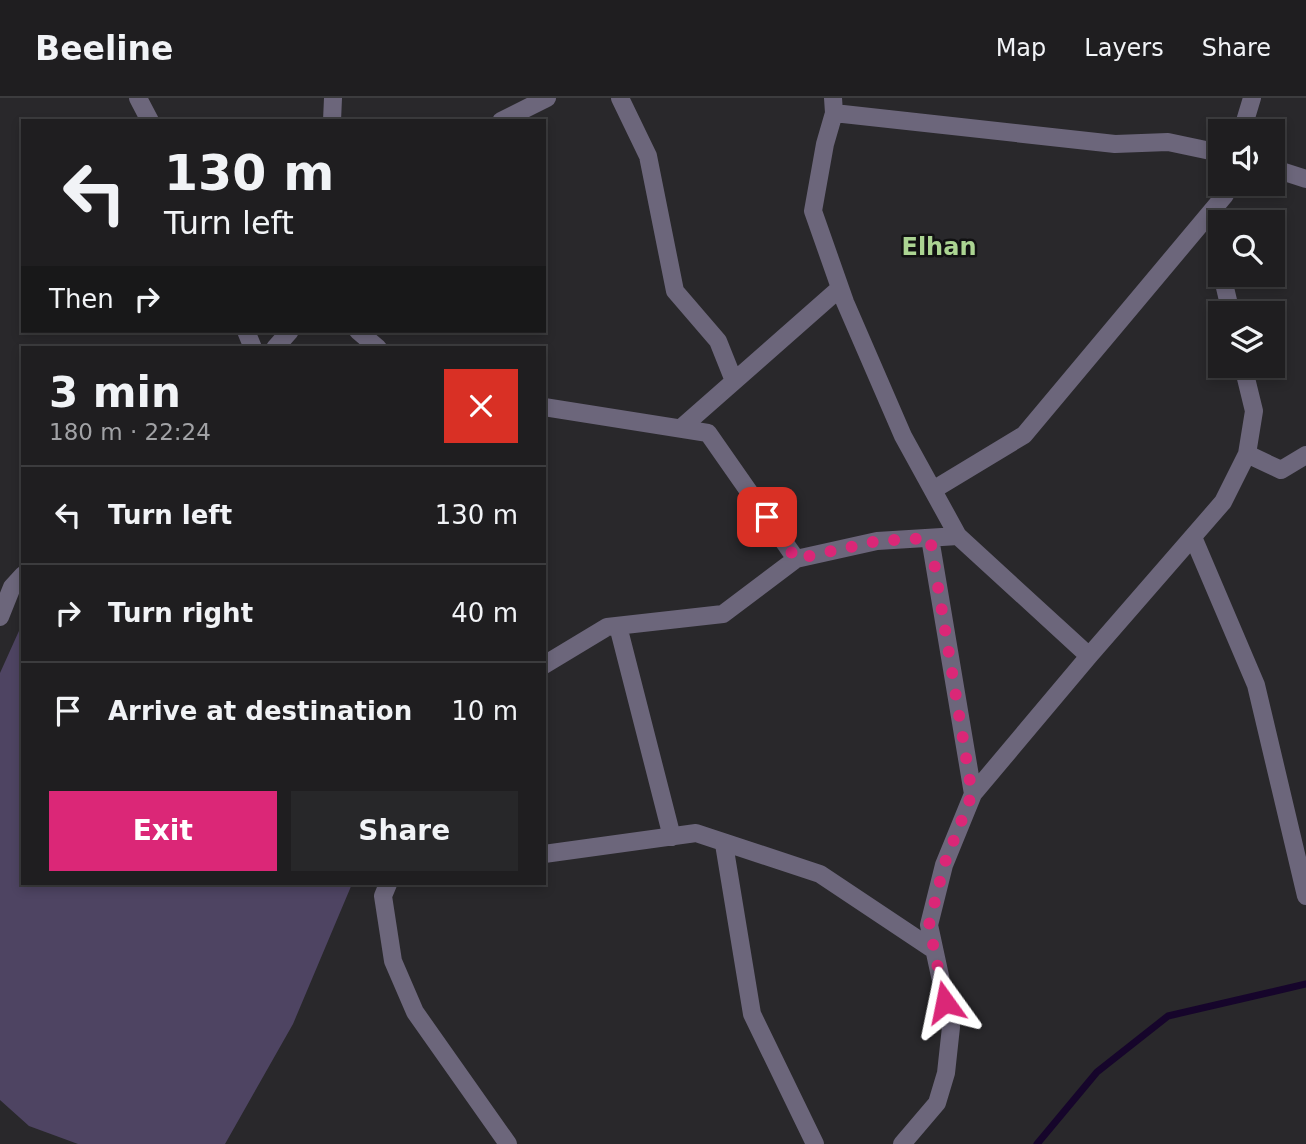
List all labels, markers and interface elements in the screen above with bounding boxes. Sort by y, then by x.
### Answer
text: Beeline [35,29,173,68]
text: Map [996,34,1046,62]
text: Layers [1084,34,1164,62]
text: Share [1202,34,1271,62]
map controls [1208,119,1285,378]
button: sound [1208,119,1285,196]
text: 130 m [164,145,334,202]
icon: left [49,147,140,238]
text: Turn left [164,204,294,242]
button: search [1208,210,1285,287]
district label: Elhan [902,233,977,261]
icon: right [128,280,166,318]
text: Then [49,284,114,314]
button: layers [1208,301,1285,378]
text: 3 min [49,368,181,417]
button: close [444,369,518,443]
text: 180 m · 22:24 [49,419,211,445]
pin [737,487,797,547]
icon: left [49,496,87,534]
icon: arrive [748,498,786,536]
text: Turn left [108,500,232,530]
text: 130 m [435,500,518,530]
icon: right [49,594,87,632]
text: Turn right [108,598,253,628]
text: 40 m [451,598,518,628]
icon: arrive [49,692,87,730]
text: Arrive at destination [108,696,412,726]
text: 10 m [451,696,518,726]
button: Exit [49,791,277,871]
button: Share [291,791,518,871]
position arrow [908,965,982,1039]

